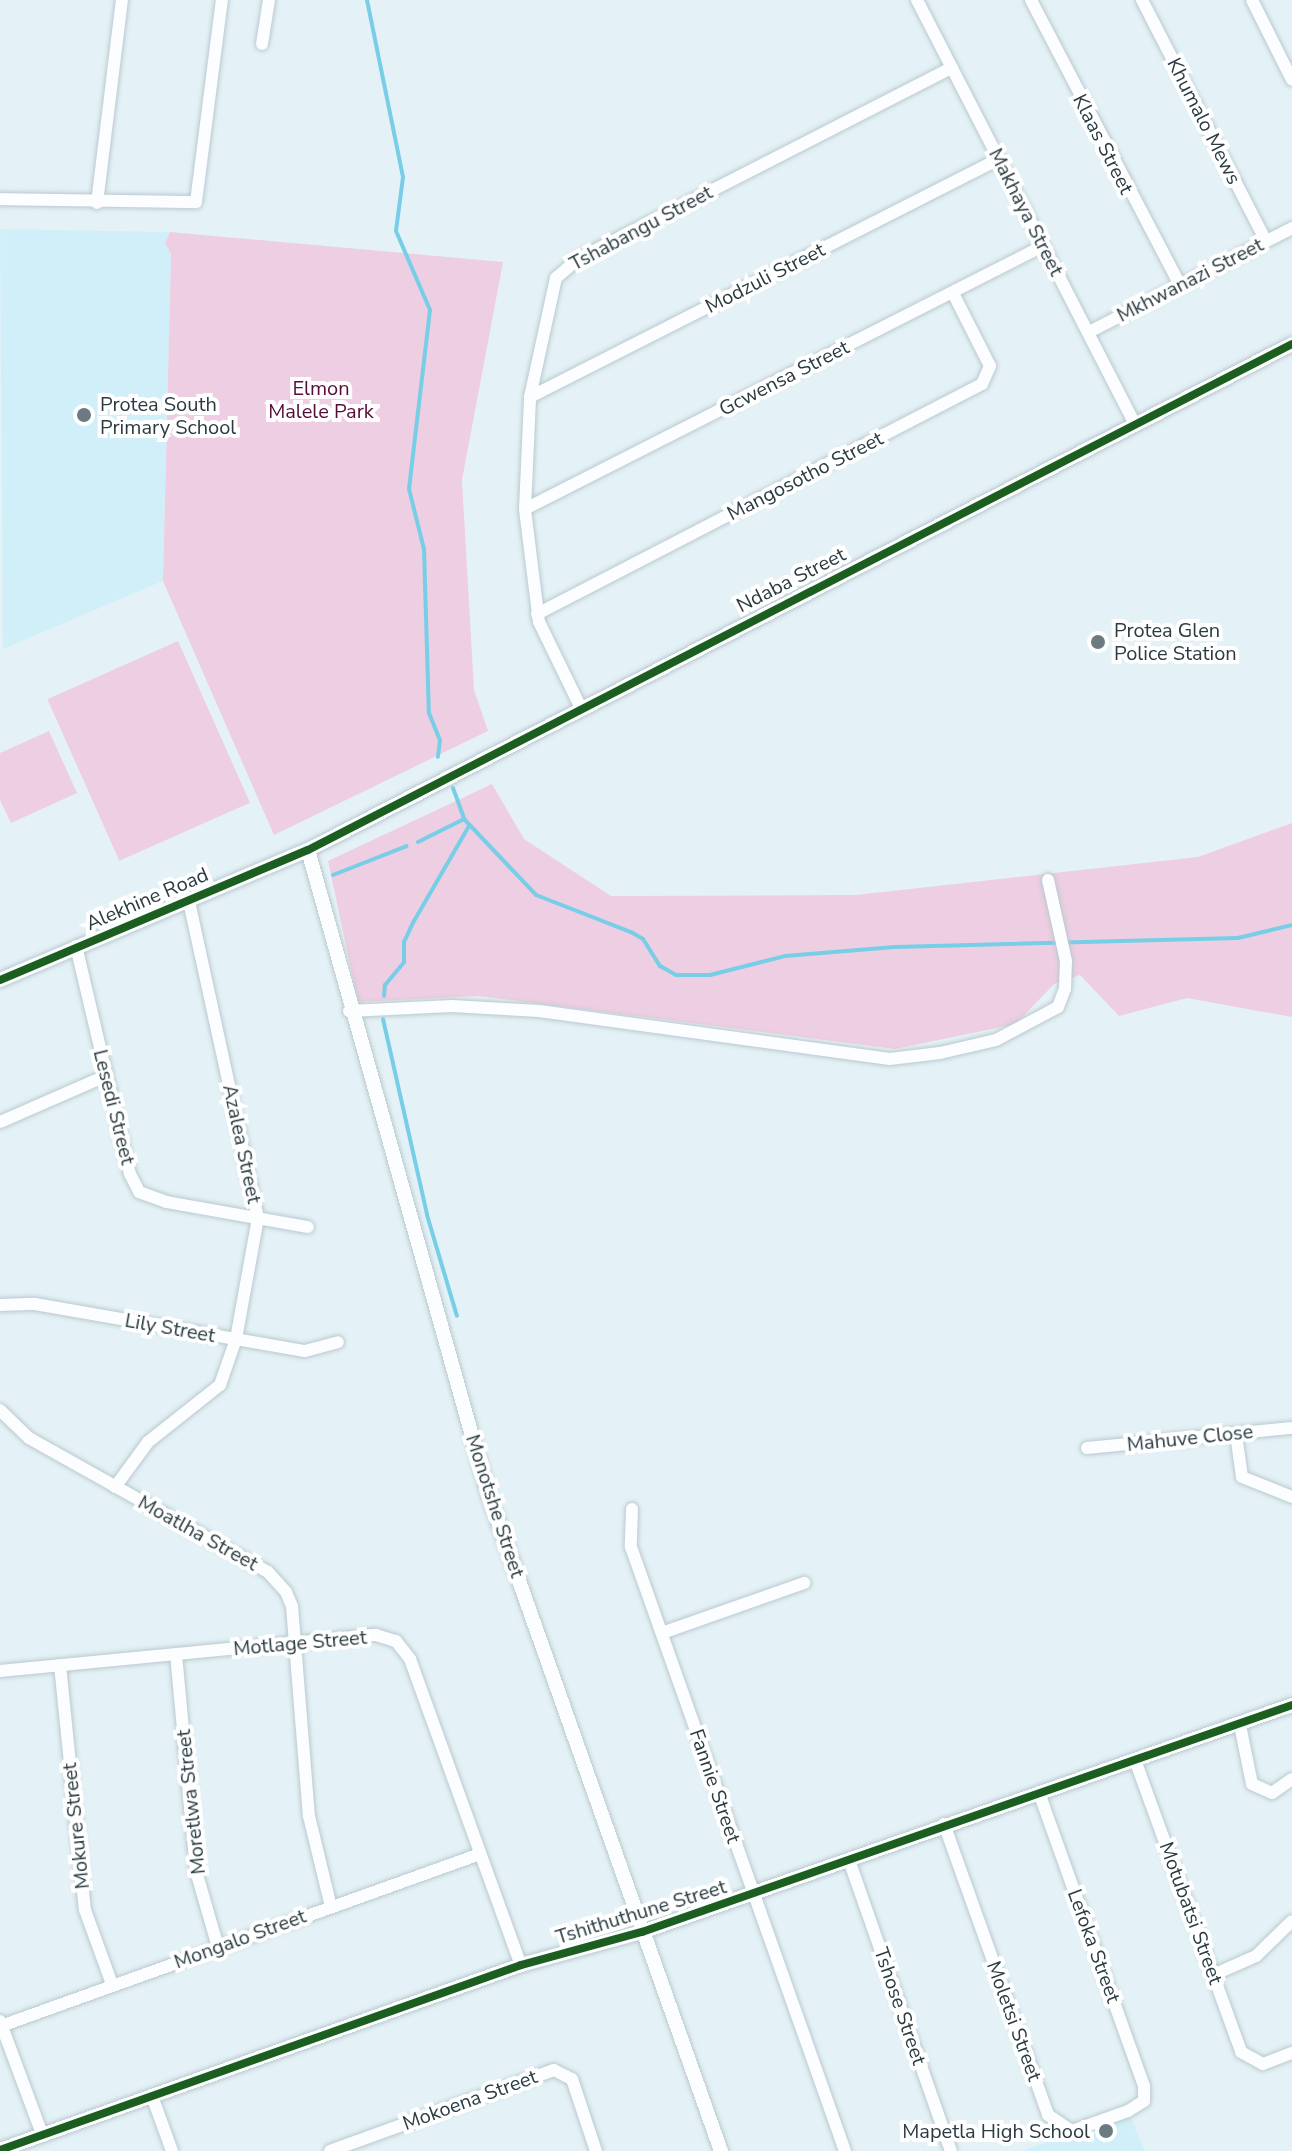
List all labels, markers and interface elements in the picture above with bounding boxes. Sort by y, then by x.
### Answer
street label: Khumalo Mews [1162,54,1246,188]
street label: Klaas Street [1068,90,1138,198]
street label: Makhaya Street [984,144,1068,280]
street label: Tshabangu Street [565,180,717,276]
street label: Mkhwanazi Street [1113,233,1267,327]
street label: Modzuli Street [701,238,829,318]
street label: Gcwensa Street [715,335,853,421]
park label: Elmon Malele Park [268,376,374,423]
place label: Protea South Primary School [100,392,236,439]
marker: Protea South Primary School [75,406,93,424]
street label: Mangosotho Street [723,426,887,526]
street label: Ndaba Street [733,542,849,618]
place label: Protea Glen Police Station [1114,618,1237,665]
marker: Protea Glen Police Station [1089,633,1107,651]
street label: Alekhine Road [82,862,212,936]
street label: Lesedi Street [88,1047,140,1167]
street label: Azalea Street [218,1082,266,1206]
street label: Lily Street [123,1308,217,1348]
street label: Mahuve Close [1126,1419,1254,1457]
street label: Monotshe Street [461,1431,529,1581]
street label: Moatlha Street [134,1490,262,1576]
street label: Motlage Street [232,1625,368,1661]
street label: Fannie Street [684,1726,746,1846]
street label: Moretlwa Street [171,1728,211,1876]
street label: Mokure Street [57,1762,95,1890]
street label: Motubatsi Street [1154,1839,1228,1987]
street label: Tshithuthune Street [553,1875,729,1949]
street label: Lefoka Street [1062,1886,1126,2006]
street label: Mongalo Street [171,1904,309,1974]
street label: Tshose Street [869,1944,931,2068]
street label: Moletsi Street [981,1958,1047,2084]
street label: Mokoena Street [399,2065,541,2135]
place label: Mapetla High School [902,2119,1090,2143]
marker: Mapetla High School [1097,2122,1115,2140]

